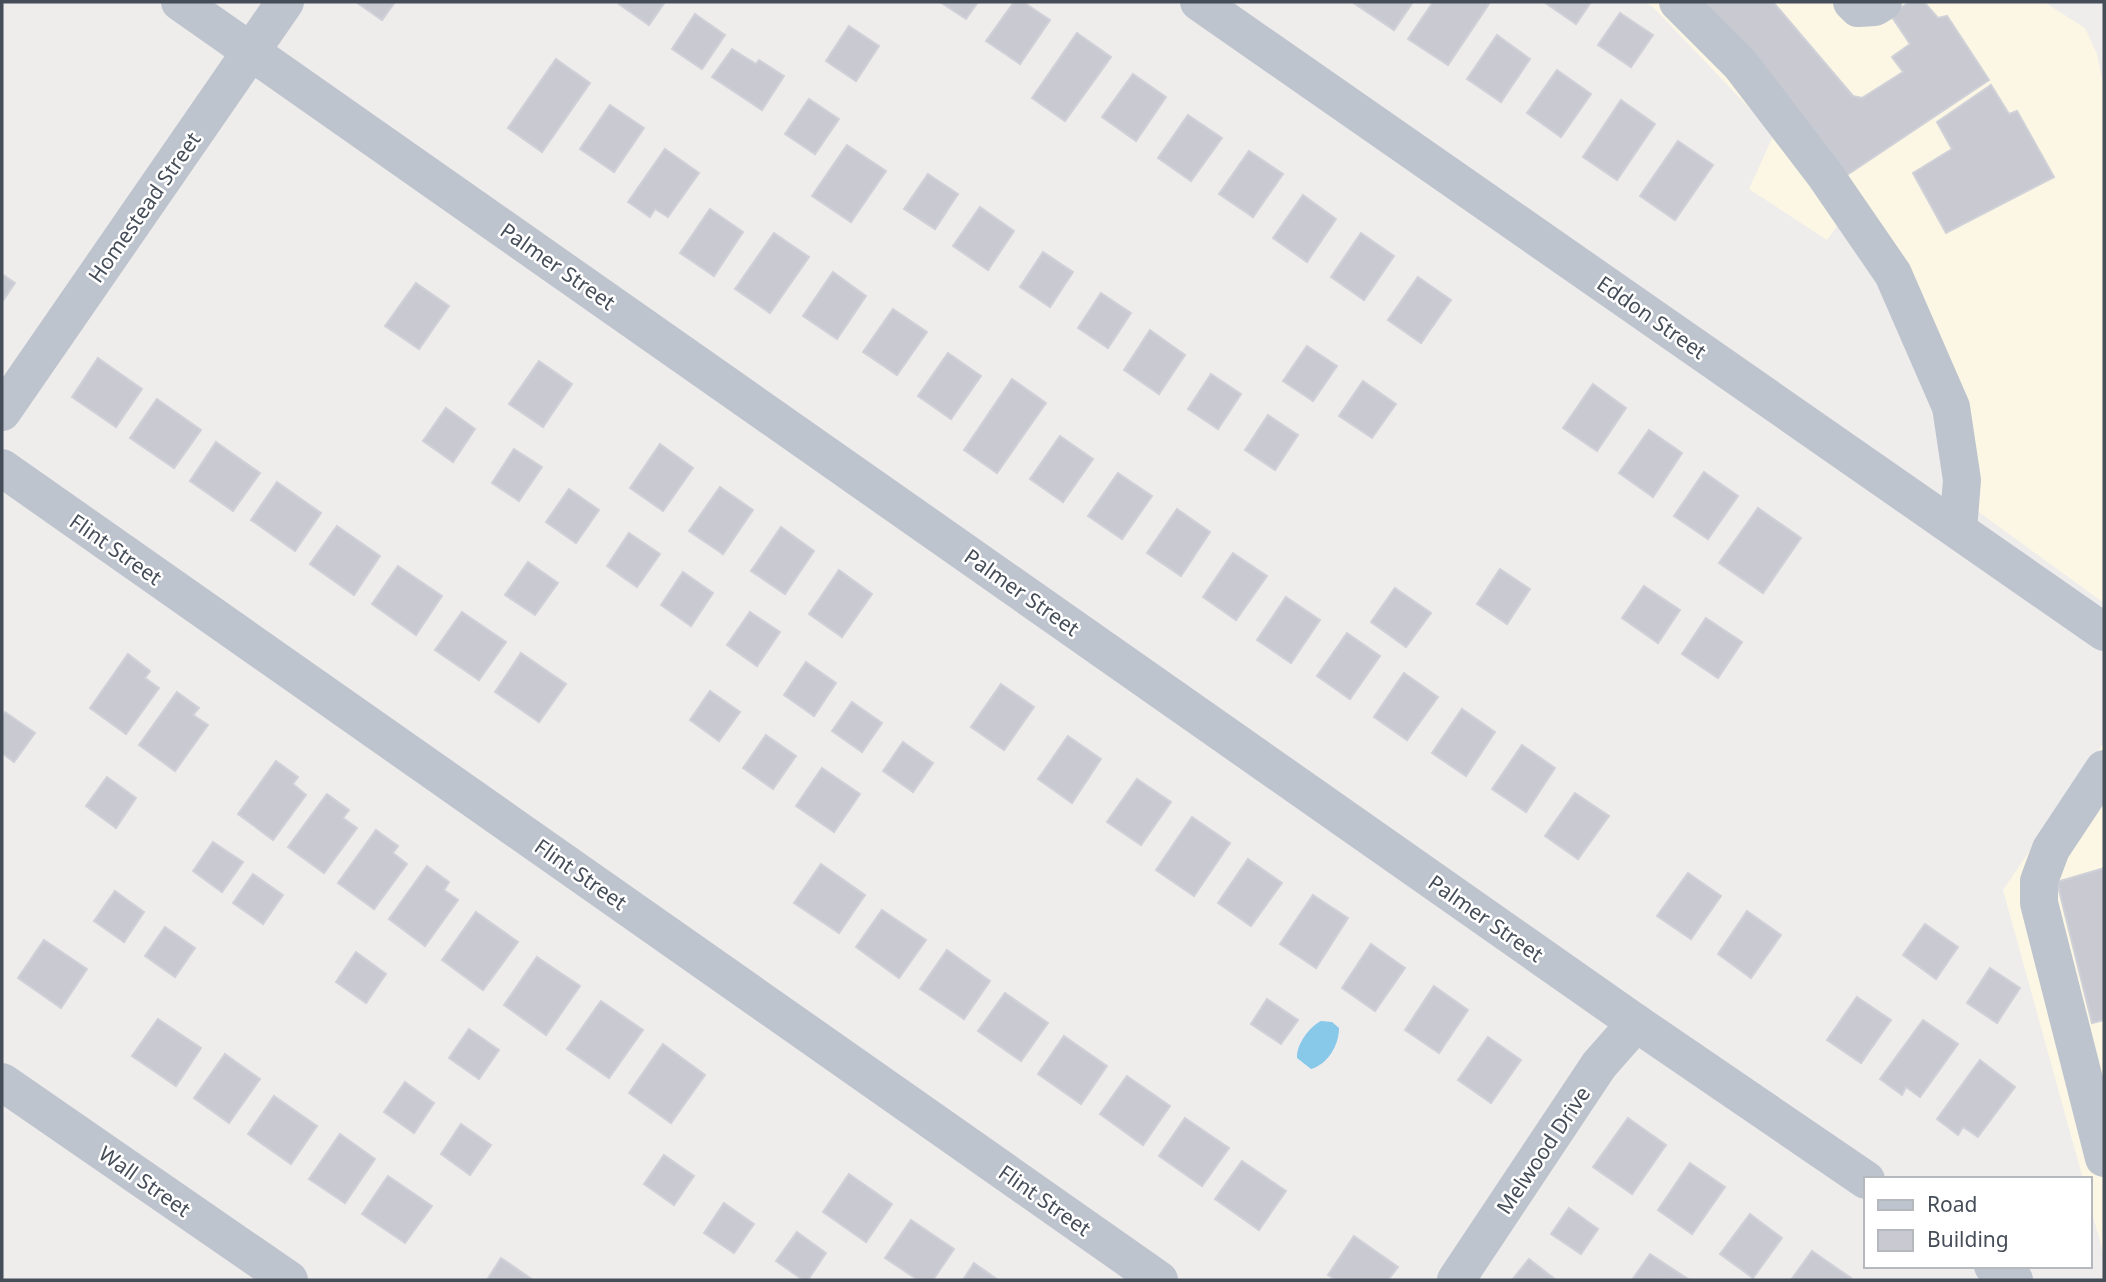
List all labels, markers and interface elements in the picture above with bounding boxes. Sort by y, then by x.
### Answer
street label: Homestead Street [81,126,207,288]
street label: Palmer Street [495,216,621,316]
street label: Eddon Street [1592,269,1713,365]
street label: Flint Street [64,507,168,591]
street label: Palmer Street [959,542,1085,642]
street label: Flint Street [529,832,633,916]
street label: Palmer Street [1423,868,1549,968]
street label: Melwood Drive [1490,1081,1596,1219]
street label: Wall Street [94,1139,197,1223]
street label: Flint Street [993,1158,1097,1242]
legend [1864,1177,2092,1268]
text: Road [1927,1190,1977,1218]
text: Building [1927,1225,2009,1253]

